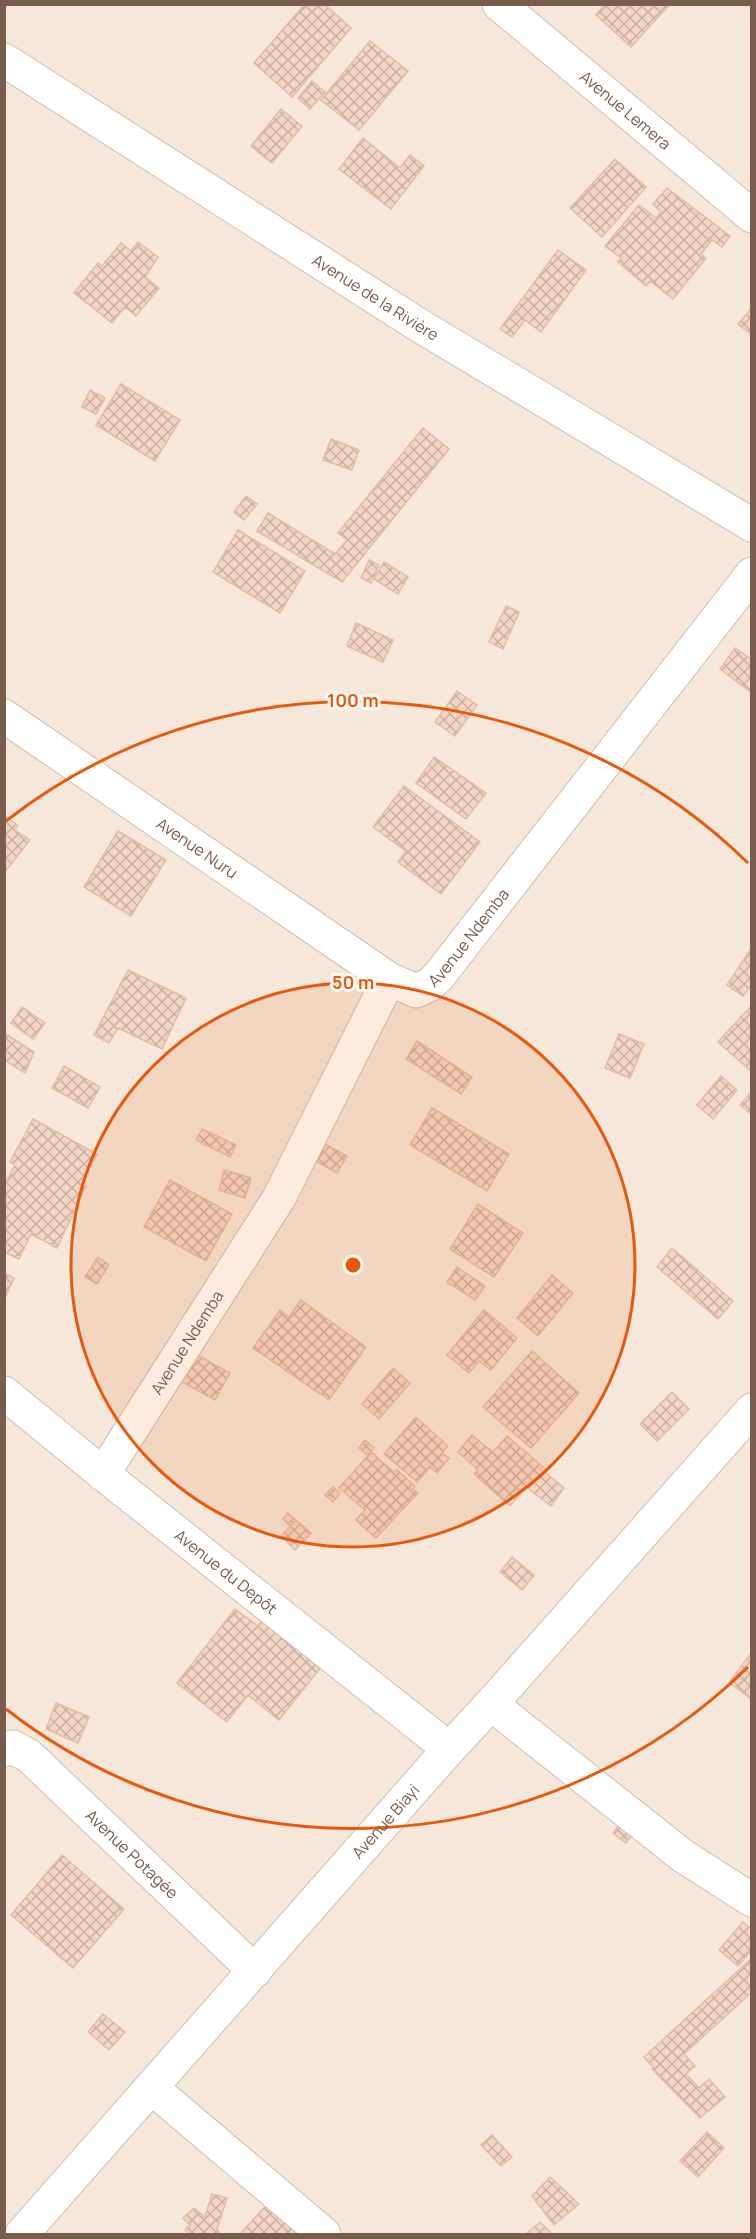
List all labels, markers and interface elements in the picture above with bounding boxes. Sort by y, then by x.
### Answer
street label: Avenue Lemera [575,65,676,155]
street label: Avenue de la Rivière [308,249,443,346]
text: 100 m [327,688,379,712]
street label: Avenue Nuru [152,812,242,884]
street label: Avenue Ndemba [423,884,514,992]
text: 50 m [332,970,374,994]
centre of rings [343,1255,363,1275]
street label: Avenue Ndemba [145,1286,228,1399]
street label: Avenue du Depôt [170,1524,282,1619]
street label: Avenue Biayi [347,1779,424,1863]
street label: Avenue Potagée [81,1804,183,1904]

